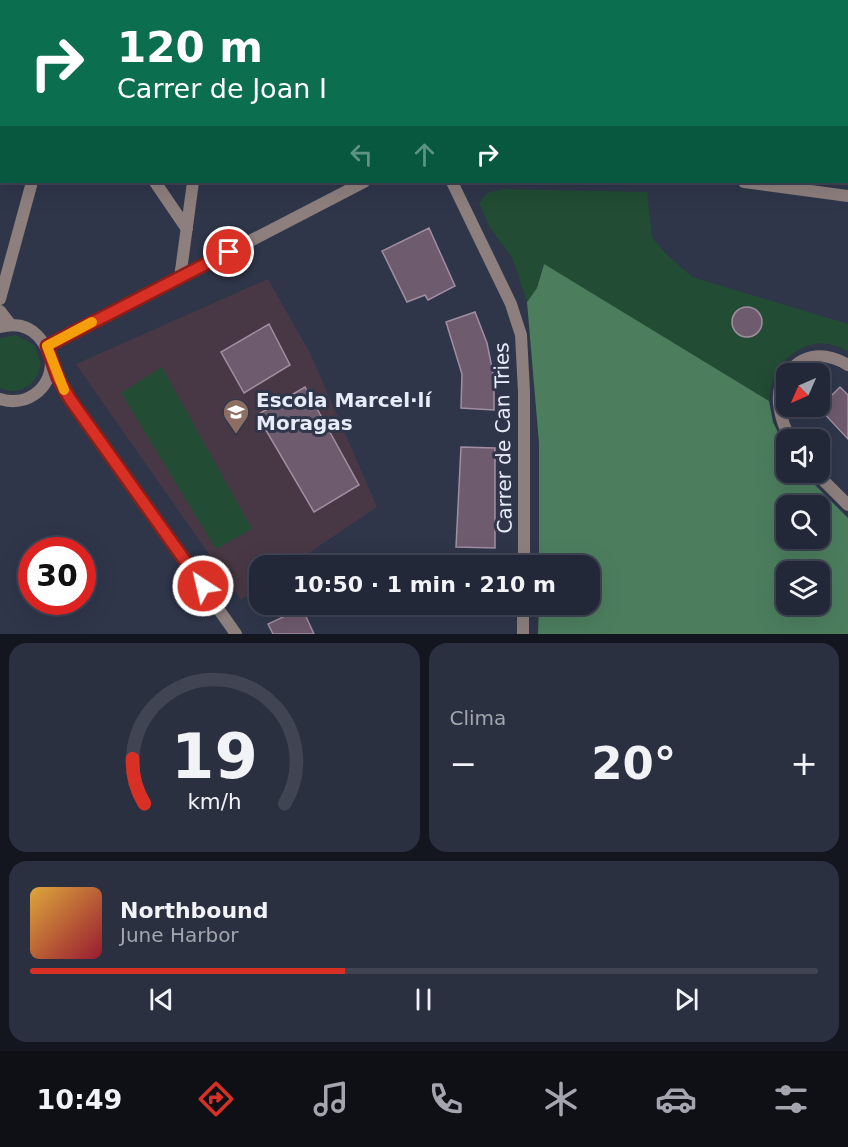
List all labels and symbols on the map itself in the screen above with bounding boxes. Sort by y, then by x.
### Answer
pin [203,226,254,277]
street label: Carrer de Can Tries [489,342,517,534]
north arrow [776,363,830,417]
place label: Escola Marcel·lí Moragas [256,388,432,435]
school or university icon: Escola Marcel·lí Moragas [221,397,251,435]
speed limit sign: 30 [18,537,96,615]
position arrow [171,554,235,618]

